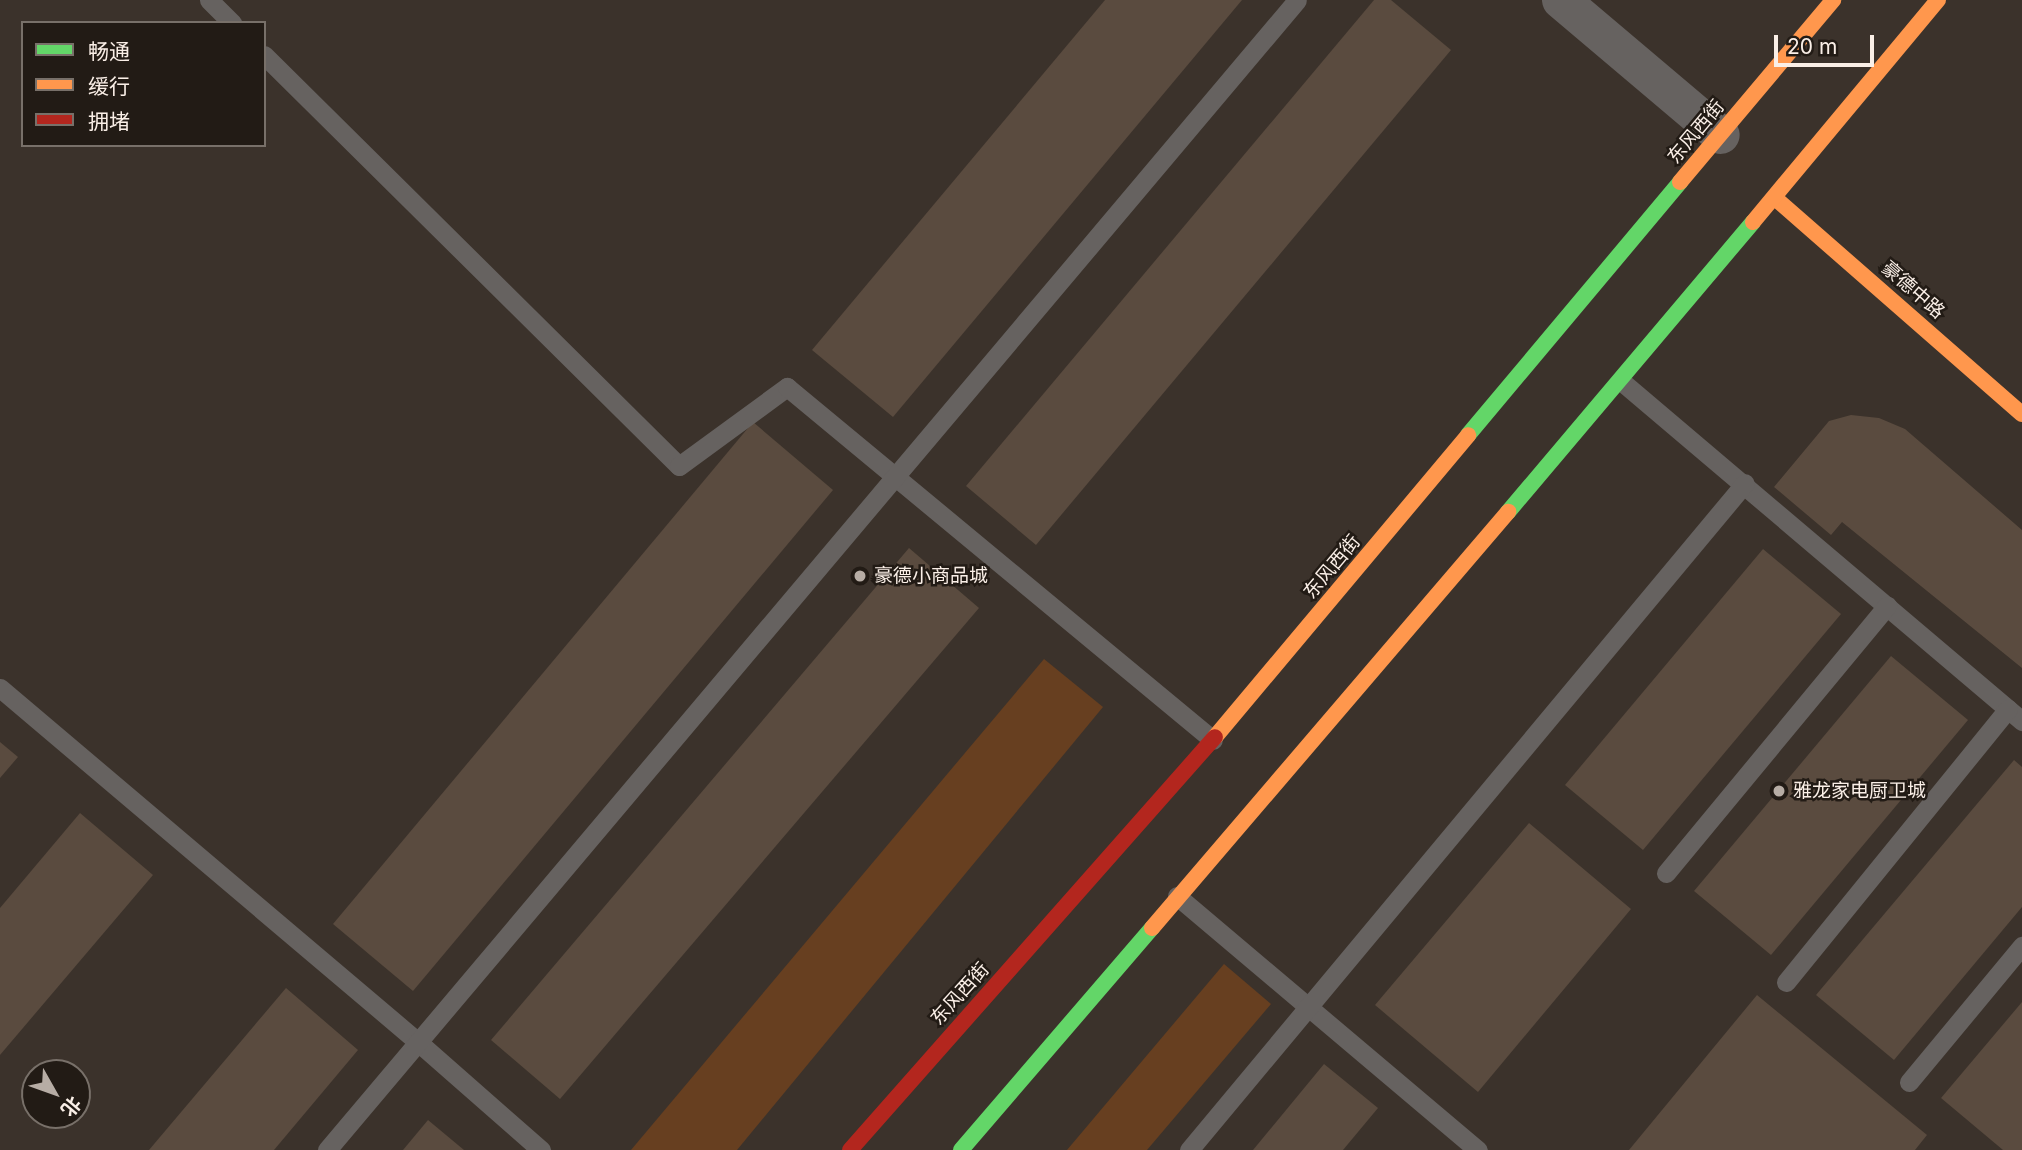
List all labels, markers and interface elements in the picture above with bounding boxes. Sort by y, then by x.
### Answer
legend [21,21,266,147]
scale bar [1777,21,1877,65]
text: 20 m [1787,34,1837,59]
text: 畅通 [88,39,130,64]
text: 缓行 [88,74,130,99]
street label: 东风西街 [1663,96,1729,168]
text: 拥堵 [88,109,130,134]
street label: 豪德中路 [1877,256,1949,324]
street label: 东风西街 [1299,531,1365,603]
place label: 豪德小商品城 [874,565,988,587]
marker: 豪德小商品城 [852,568,868,584]
place label: 雅龙家电厨卫城 [1793,780,1926,802]
marker: 雅龙家电厨卫城 [1771,783,1787,799]
street label: 东风西街 [926,958,994,1030]
north arrow [21,1059,91,1129]
text: 北 [56,1092,86,1121]

